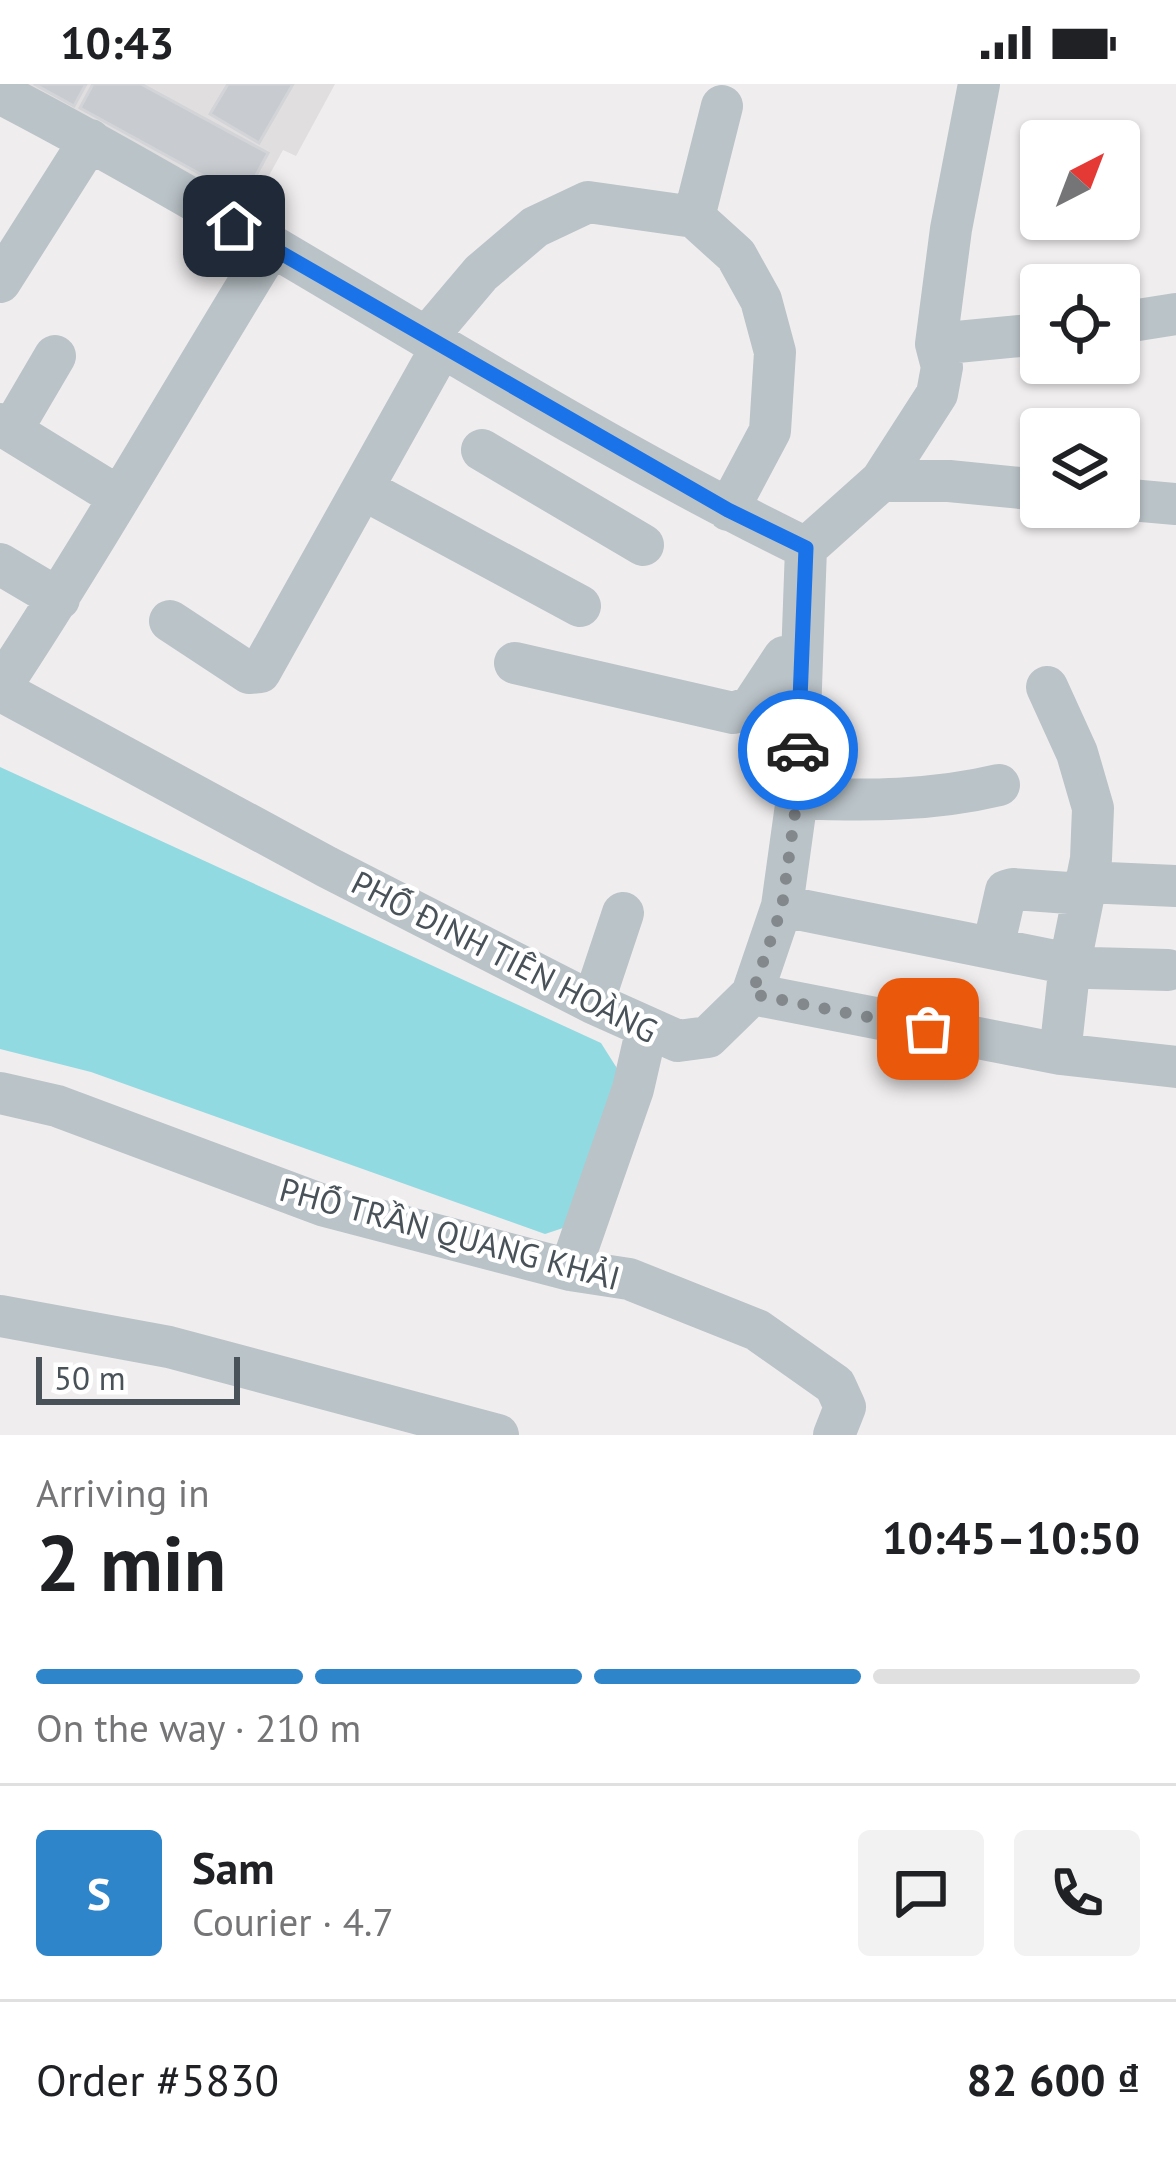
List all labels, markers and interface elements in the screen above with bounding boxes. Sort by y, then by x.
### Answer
text: 10:43 [60,13,174,71]
north arrow [1020,120,1140,240]
map controls [1020,120,1140,528]
pin [183,175,285,277]
icon: home [201,193,267,259]
button: locate [1020,264,1140,384]
button: layers [1020,408,1140,528]
courier [738,690,858,810]
icon: car [765,717,831,783]
street label: PHỐ ĐINH TIÊN HOÀNG [345,860,665,1052]
pin [877,978,979,1080]
icon: bag [895,996,961,1062]
street label: PHỐ TRẦN QUANG KHẢI [275,1167,625,1299]
scale bar [36,1351,240,1404]
text: 50 m [54,1356,126,1399]
text: Arriving in [36,1467,210,1518]
text: 10:45–10:50 [882,1508,1140,1566]
text: 2 min [36,1512,226,1613]
text: On the way · 210 m [36,1702,361,1753]
button: chat [858,1830,984,1956]
button: phone [1014,1830,1140,1956]
text: Sam [192,1838,274,1896]
text: S [87,1864,111,1922]
text: Courier · 4.7 [192,1896,394,1947]
text: Order #5830 [36,2050,279,2108]
text: 82 600 ₫ [967,2050,1140,2108]

